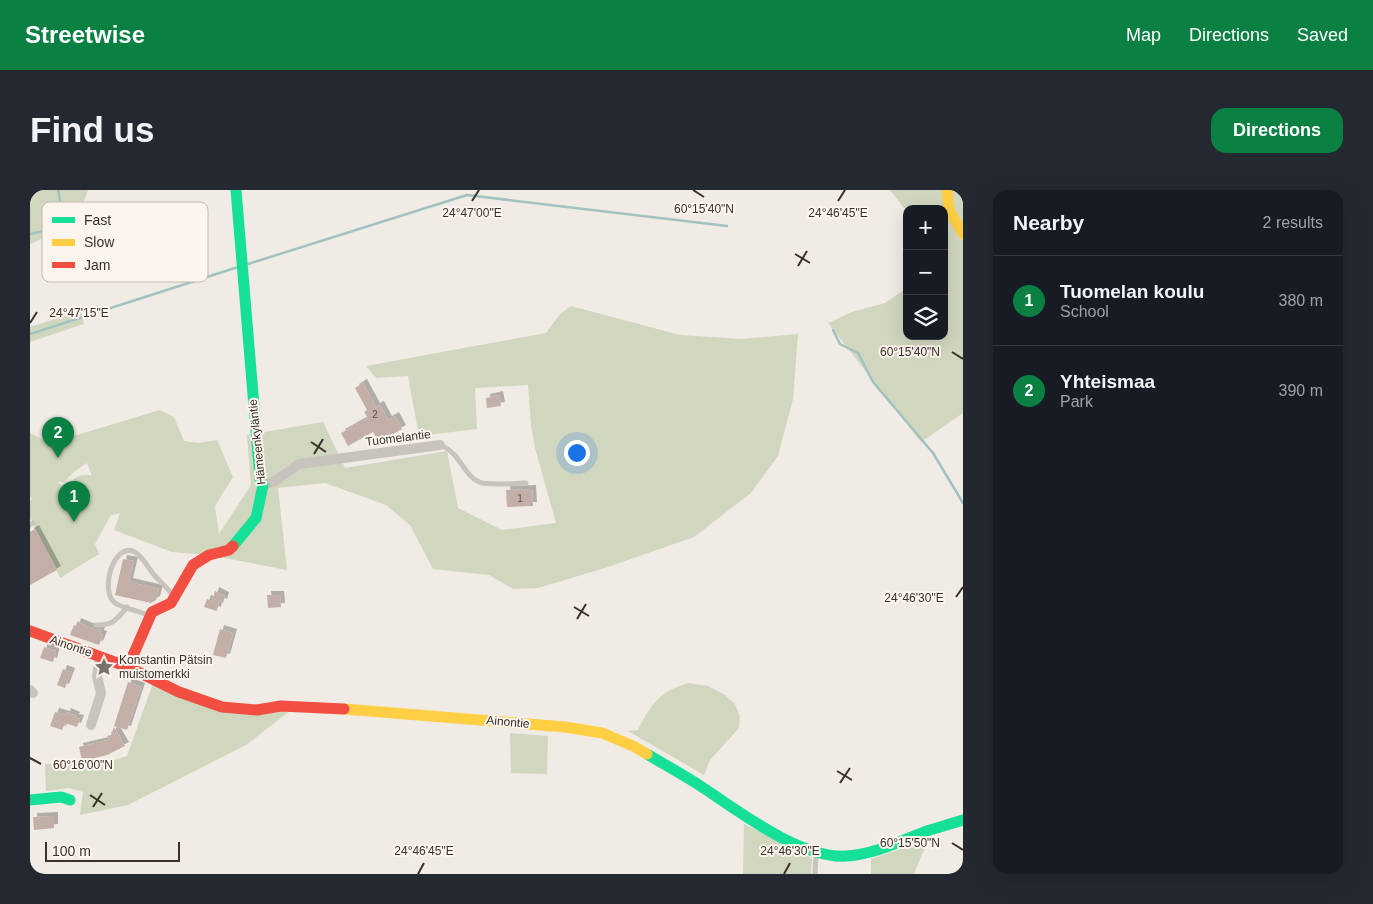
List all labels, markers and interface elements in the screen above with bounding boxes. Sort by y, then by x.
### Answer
text: Streetwise [25,21,145,48]
text: Map [1126,25,1161,45]
text: Directions [1189,25,1269,45]
text: Saved [1297,25,1348,45]
button: Directions [1211,108,1343,153]
text: Find us [30,110,154,149]
legend [42,202,208,282]
text: 60°15'40"N [674,202,734,216]
map controls [903,205,948,340]
button: + [903,205,948,250]
text: 24°47'00"E [442,206,502,220]
text: 24°46'45"E [808,206,868,220]
text: Nearby [1013,211,1084,234]
text: Fast [84,212,111,228]
text: 2 results [1263,214,1323,231]
text: Slow [84,234,115,250]
button: − [903,250,948,295]
text: Jam [84,257,110,273]
text: Tuomelan koulu [1060,281,1204,302]
text: 1 [1025,292,1033,309]
text: 380 m [1279,292,1323,309]
button: layers [903,295,948,340]
text: School [1060,303,1109,320]
text: 24°47'15"E [49,306,109,320]
text: 60°15'40"N [880,345,940,359]
text: Yhteismaa [1060,371,1155,392]
text: 2 [1025,382,1033,399]
text: 390 m [1279,382,1323,399]
text: Park [1060,393,1093,410]
street label: Hämeenkyläntie [246,398,268,486]
house number: 2 [372,409,378,420]
pin: 2 [42,417,74,458]
street label: Tuomelantie [365,427,432,449]
your location [564,440,590,466]
pin: 1 [58,481,90,522]
house number: 1 [517,493,523,504]
text: 24°46'30"E [884,591,944,605]
street label: Ainontie [48,632,94,660]
place label: Konstantin Pätsin muistomerkki [119,653,212,681]
place icon: Konstantin Pätsin muistomerkki [93,656,115,678]
street label: Ainontie [486,713,531,731]
text: 60°16'00"N [53,758,113,772]
text: 60°15'50"N [880,836,940,850]
scale bar [45,839,180,862]
text: 100 m [52,843,91,859]
text: 24°46'45"E [394,844,454,858]
text: 24°46'30"E [760,844,820,858]

